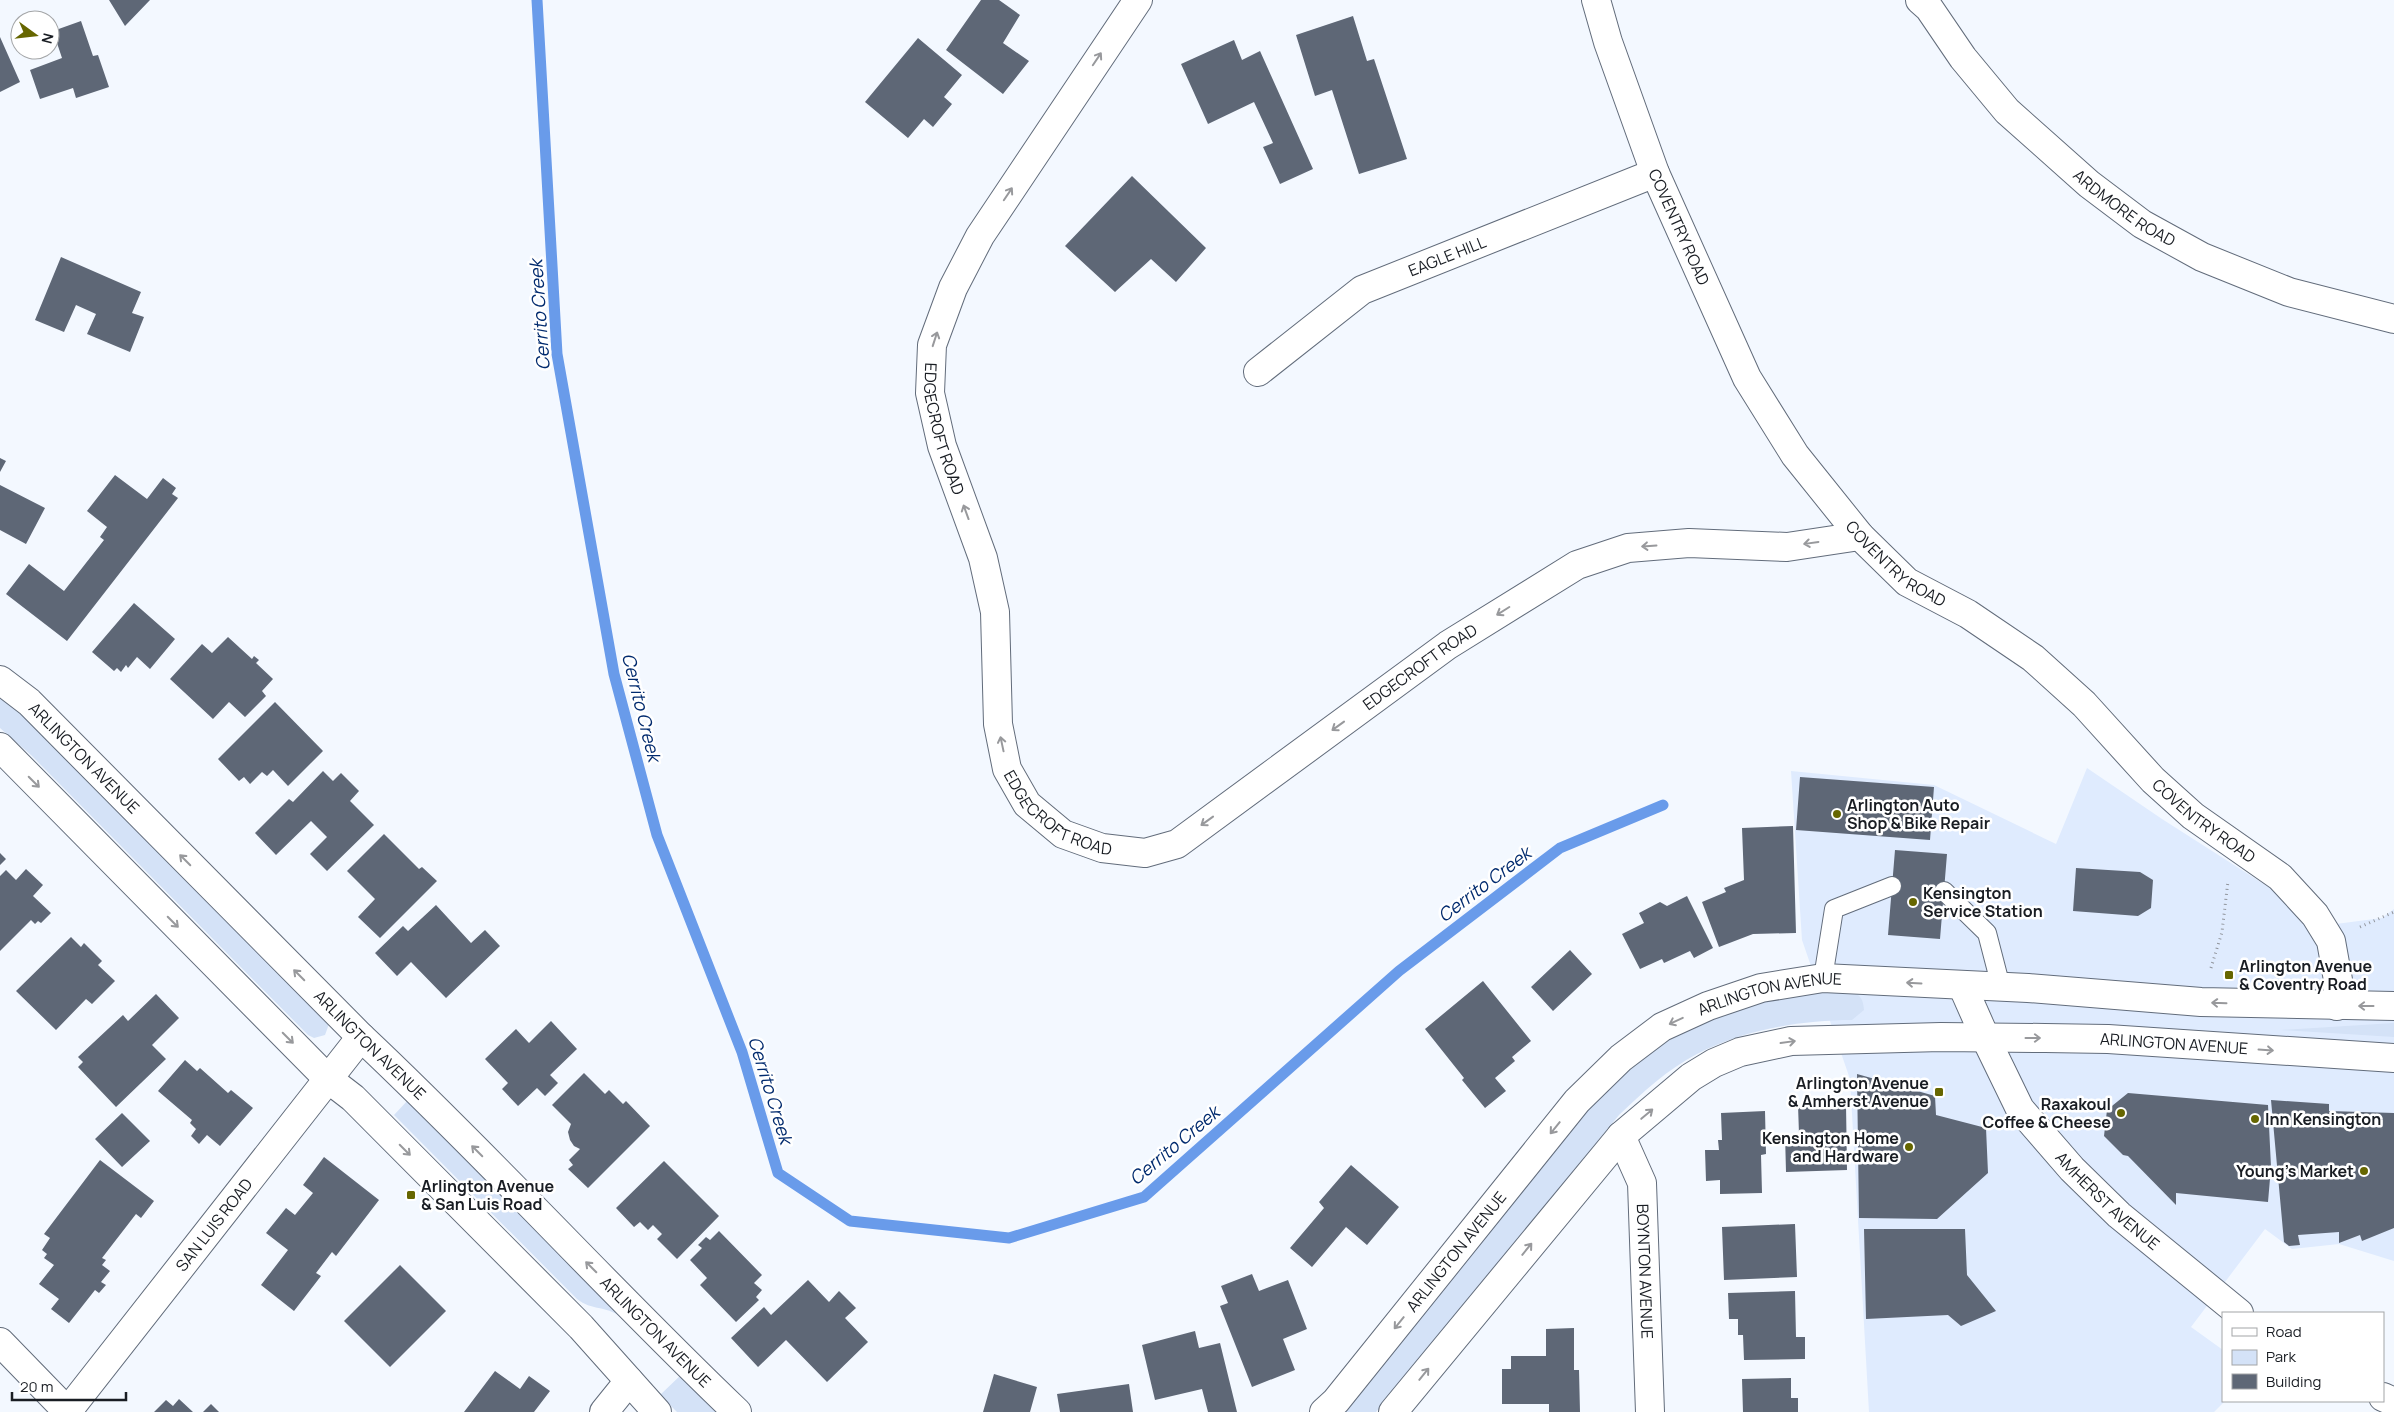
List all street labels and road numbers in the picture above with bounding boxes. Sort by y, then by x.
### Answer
street label: ARDMORE ROAD [2069,164,2180,251]
street label: COVENTRY ROAD [1643,165,1715,289]
street label: EAGLE HILL [1405,231,1489,281]
street label: EDGECROFT ROAD [919,362,970,498]
street label: COVENTRY ROAD [1841,516,1950,612]
street label: EDGECROFT ROAD [1358,619,1481,715]
street label: ARLINGTON AVENUE [24,697,144,818]
street label: EDGECROFT ROAD [999,766,1113,860]
street label: COVENTRY ROAD [2148,774,2260,868]
street label: ARLINGTON AVENUE [1694,967,1842,1021]
street label: ARLINGTON AVENUE [309,985,431,1105]
street label: ARLINGTON AVENUE [2100,1028,2249,1059]
street label: AMHERST AVENUE [2051,1147,2164,1255]
street label: SAN LUIS ROAD [170,1173,257,1276]
street label: ARLINGTON AVENUE [1401,1187,1511,1316]
street label: BOYNTON AVENUE [1632,1204,1658,1339]
street label: ARLINGTON AVENUE [595,1272,716,1392]

